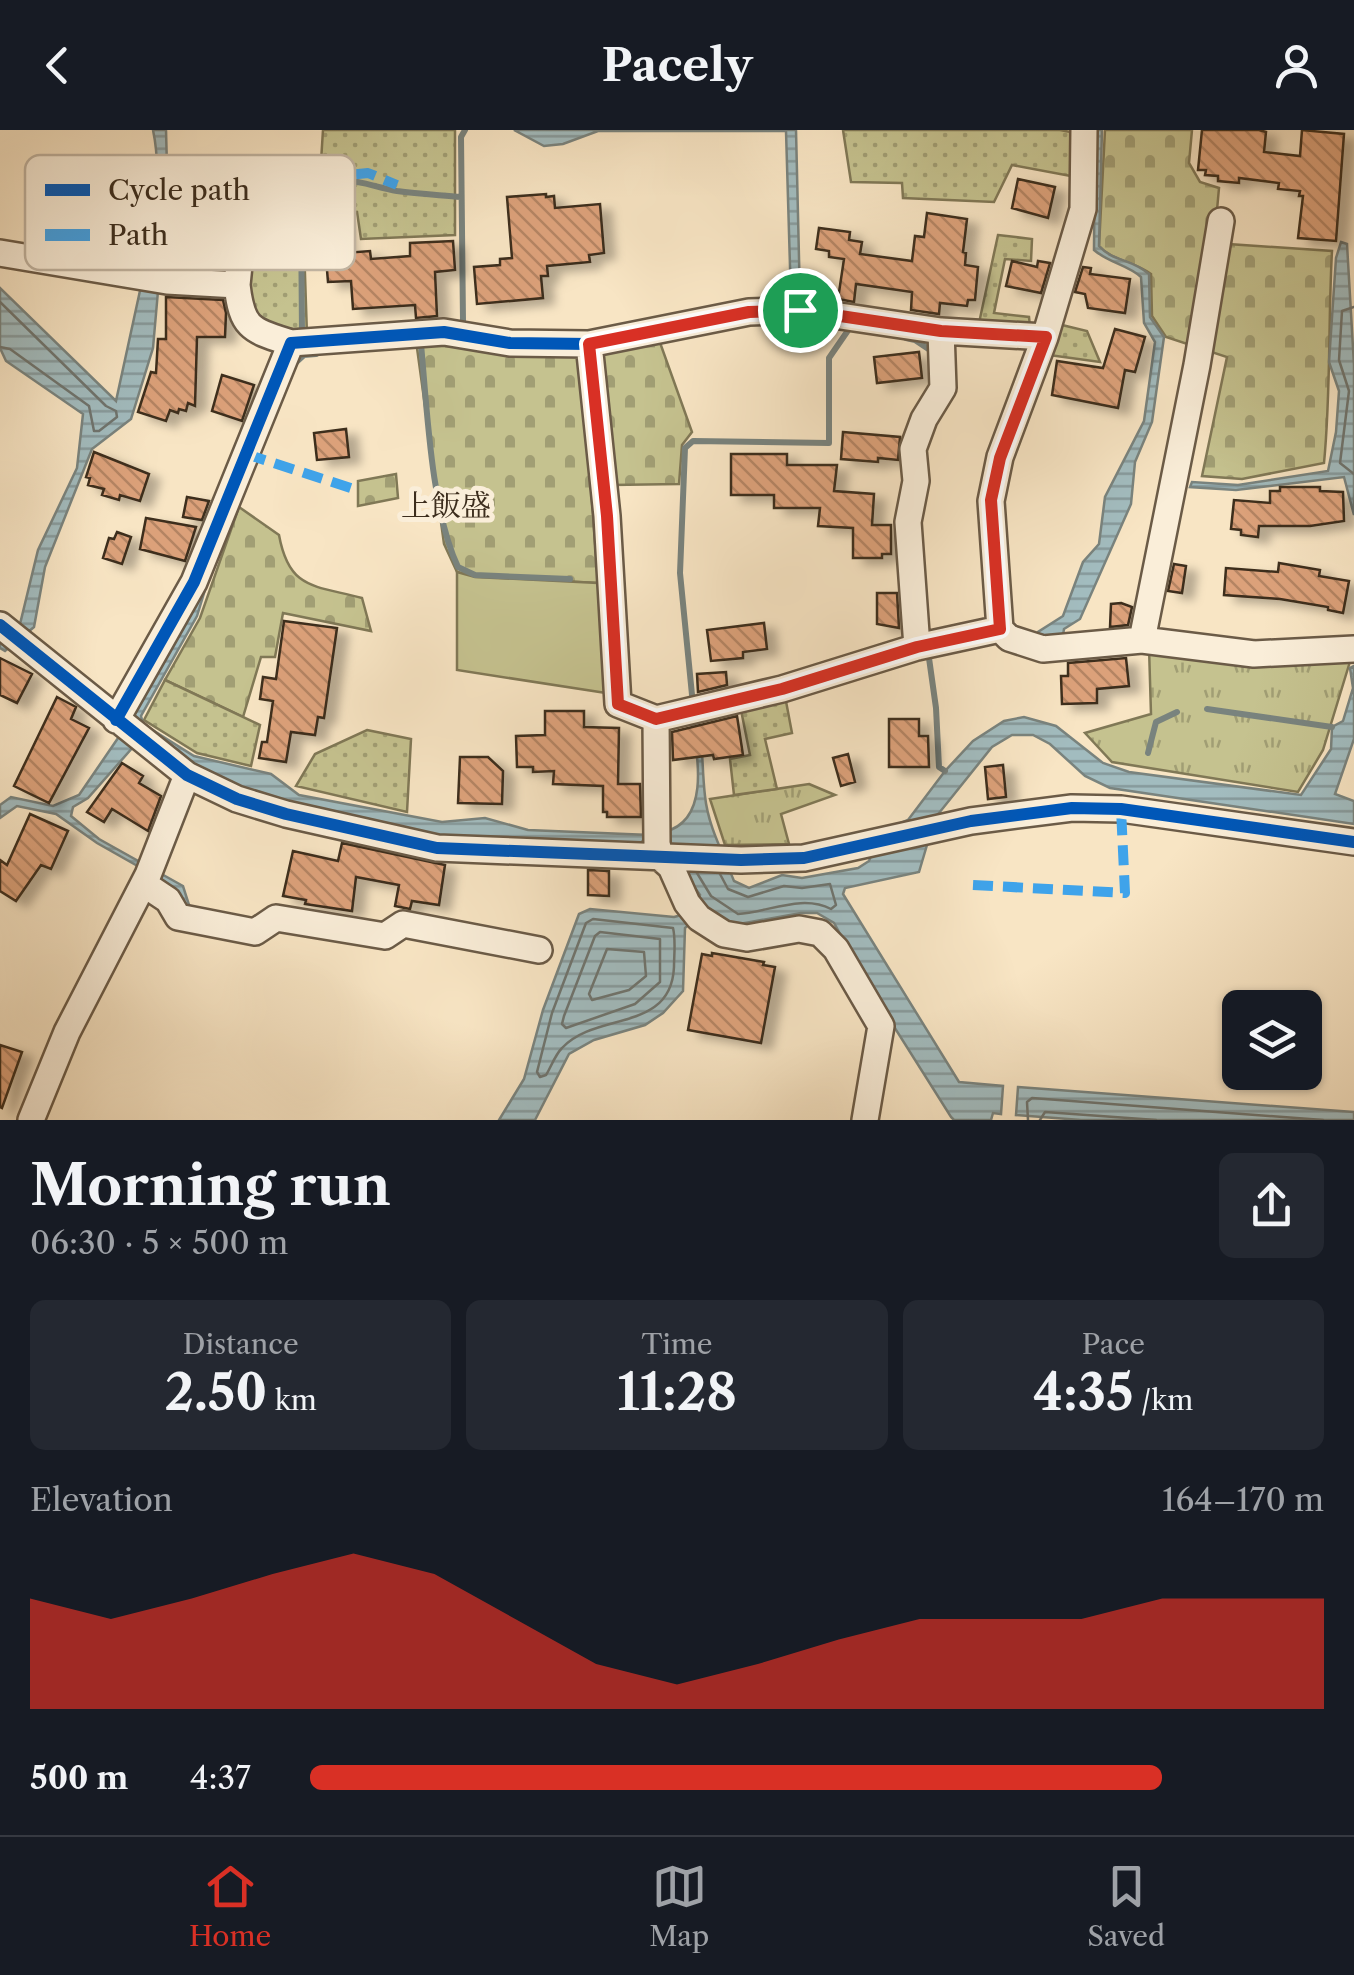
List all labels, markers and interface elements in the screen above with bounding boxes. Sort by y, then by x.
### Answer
text: Pacely [602,37,752,93]
icon: back [30,38,85,93]
icon: person [1269,38,1324,93]
legend [25,155,355,270]
text: Cycle path [108,173,250,207]
text: Path [108,218,168,252]
pin [758,268,843,353]
icon: arrive [773,283,828,338]
district label: 上飯盛 [401,487,491,524]
map controls [1222,990,1322,1090]
button: layers [1222,990,1322,1090]
text: Morning run [30,1152,391,1219]
button: share [1219,1153,1324,1258]
text: 06:30 · 5 × 500 m [30,1223,288,1262]
text: Distance [183,1327,299,1361]
text: Time [642,1327,712,1361]
text: Pace [1082,1327,1145,1361]
text: 2.50 [164,1361,267,1423]
text: 11:28 [617,1361,737,1423]
text: 4:35 [1033,1361,1134,1423]
text: km [267,1383,317,1417]
text: /km [1134,1383,1193,1417]
text: Elevation [30,1480,173,1519]
text: 164–170 m [1162,1480,1324,1519]
text: 500 m [30,1758,128,1797]
text: 4:37 [190,1758,251,1797]
tab: Home [189,1859,271,1953]
tab: Map [649,1859,709,1953]
tab: Saved [1087,1859,1165,1953]

